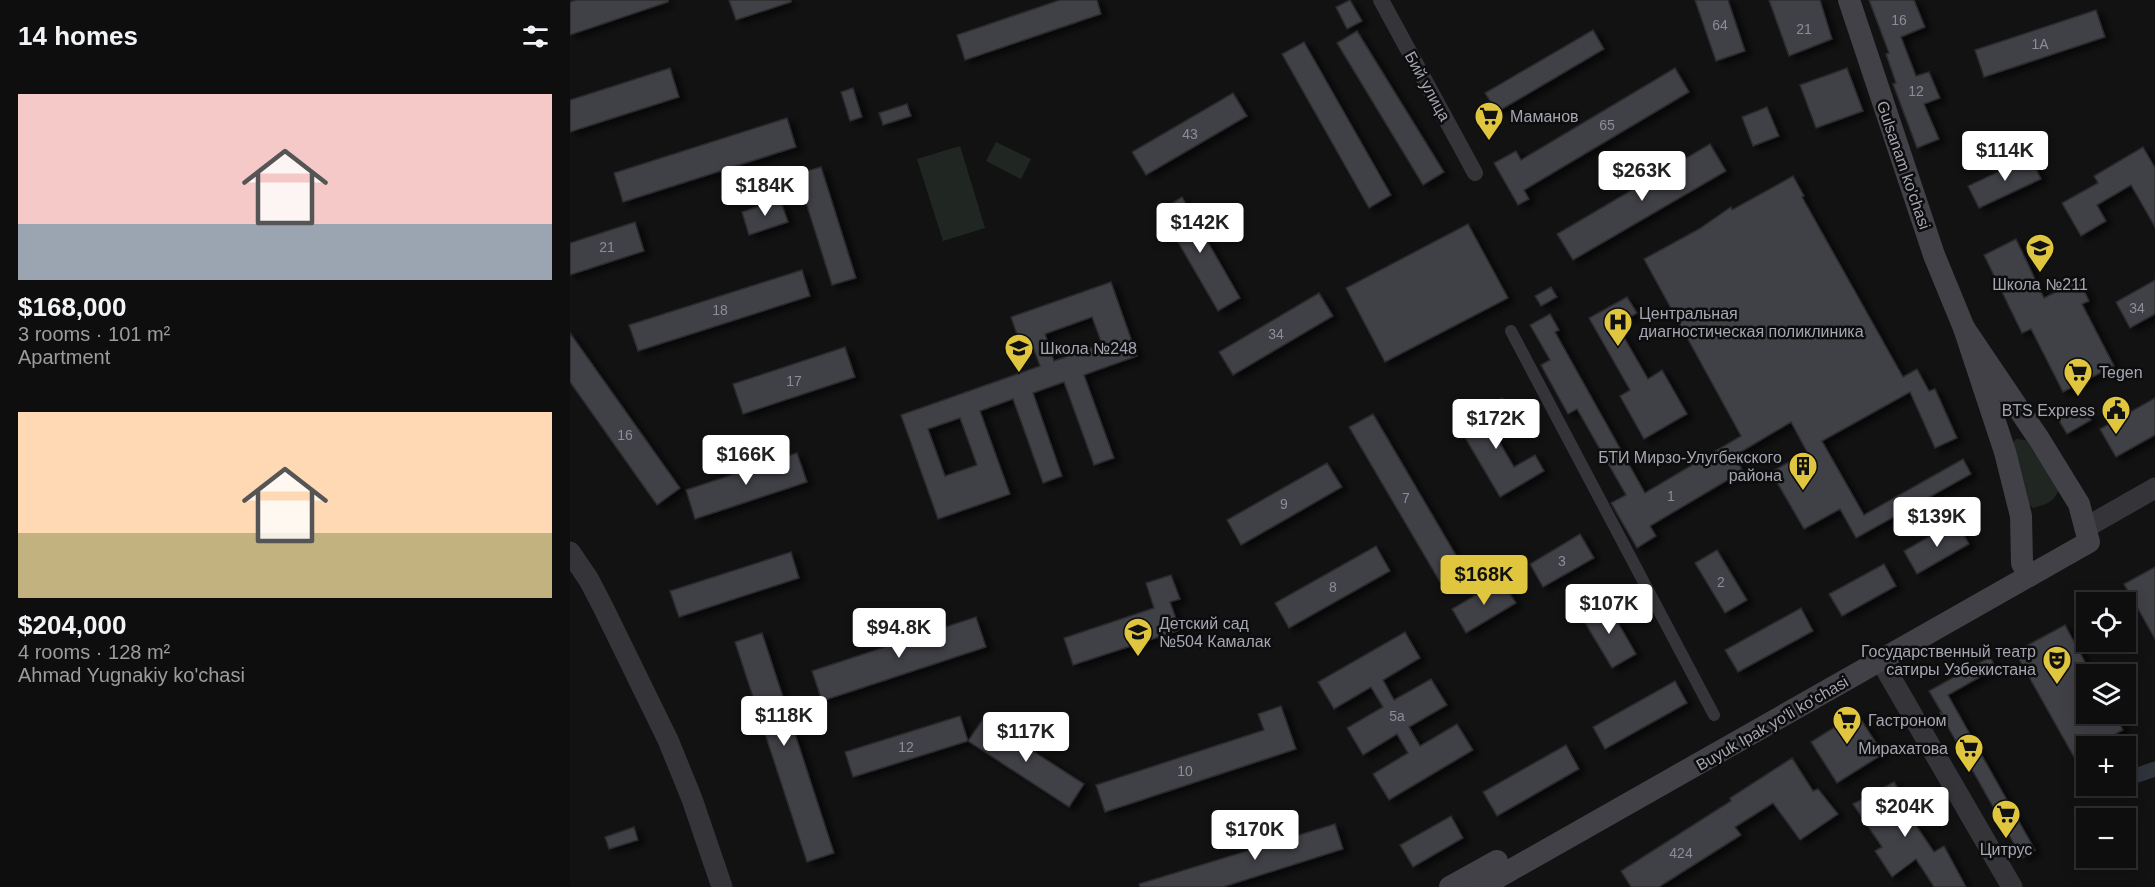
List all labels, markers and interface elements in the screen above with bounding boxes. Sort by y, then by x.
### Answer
house number: 16 [1891,12,1907,28]
house number: 64 [1712,17,1728,33]
icon: filters [519,20,552,53]
text: 14 homes [18,21,138,51]
house number: 21 [1796,21,1812,37]
house number: 1A [2031,36,2049,52]
street label: Бий улица [1402,49,1454,124]
house number: 12 [1908,83,1924,99]
street label: Gulsanam ko'chasi [1874,99,1933,232]
supermarket icon: Маманов [1473,100,1505,142]
place label: Маманов [1510,108,1579,125]
house number: 65 [1599,117,1615,133]
house number: 43 [1182,126,1198,142]
pin: $114K [1963,131,2047,182]
icon: home [231,133,339,241]
text: $114K [1976,139,2034,161]
pin: $263K [1600,151,1684,202]
text: $263K [1613,159,1671,181]
pin: $184K [723,166,807,217]
text: $184K [736,174,794,196]
pin: $142K [1158,203,1242,254]
text: $142K [1171,211,1229,233]
school or university icon: Школа №211 [2024,232,2056,274]
house number: 21 [599,239,615,255]
place label: Школа №211 [1992,276,2088,293]
text: $168,000 [18,292,126,322]
house number: 34 [2129,300,2145,316]
house number: 18 [712,302,728,318]
place label: Центральная диагностическая поликлиника [1639,305,1864,340]
hospital icon: Центральная диагностическая поликлиника [1602,306,1634,348]
text: 3 rooms · 101 m² [18,323,170,345]
house number: 34 [1268,326,1284,342]
school or university icon: Школа №248 [1003,332,1035,374]
place label: Школа №248 [1040,340,1137,357]
text: Apartment [18,346,110,368]
supermarket icon: Tegen [2062,356,2094,398]
place label: Tegen [2099,364,2143,381]
house number: 17 [786,373,802,389]
public building icon: BTS Express [2100,394,2132,436]
pin: $172K [1454,399,1538,450]
place label: BTS Express [2002,402,2095,419]
text: $172K [1467,407,1525,429]
house number: 16 [617,427,633,443]
pin: $166K [704,435,788,486]
text: $166K [717,443,775,465]
place label: БТИ Мирзо-Улугбекского района [1598,449,1782,484]
building icon: БТИ Мирзо-Улугбекского района [1787,450,1819,492]
icon: home [231,451,339,559]
house number: 1 [1667,488,1675,504]
house number: 7 [1402,490,1410,506]
house number: 9 [1280,496,1288,512]
pin: $139K [1895,497,1979,548]
text: $139K [1908,505,1966,527]
house number: 3 [1558,553,1566,569]
pin: $168K [1442,555,1526,606]
text: $168K [1455,563,1513,585]
house number: 2 [1717,574,1725,590]
house number: 8 [1329,579,1337,595]
pin: $107K [1567,584,1651,635]
text: $107K [1580,592,1638,614]
map controls [2076,592,2136,868]
button: locate [2076,592,2136,652]
pin: $94.8K [850,608,948,659]
text: $204,000 [18,610,126,640]
place label: Детский сад №504 Камалак [1159,615,1272,650]
text: $94.8K [867,616,931,638]
school or university icon: Детский сад №504 Камалак [1122,616,1154,658]
text: 4 rooms · 128 m² [18,641,170,663]
place label: Государственный театр сатиры Узбекистана [1861,643,2036,678]
theatre icon: Государственный театр сатиры Узбекистана [2041,644,2073,686]
text: Ahmad Yugnakiy ko'chasi [18,664,245,686]
button: layers [2076,664,2136,724]
street label: Buyuk Ipak yo'li ko'chasi [1693,673,1851,774]
pin: $118K [742,696,826,747]
text: $118K [755,704,813,726]
supermarket icon: Гастроном [1831,704,1863,746]
house number: 5а [1389,708,1405,724]
pin: $117K [984,712,1068,763]
place label: Гастроном [1868,712,1947,729]
text: $117K [997,720,1055,742]
supermarket icon: Мирахатова [1953,732,1985,774]
button: + [2076,736,2136,796]
house number: 12 [898,739,914,755]
place label: Мирахатова [1858,740,1948,757]
house number: 10 [1177,763,1193,779]
pin: $204K [1863,787,1947,838]
text: $204K [1876,795,1934,817]
supermarket icon: Цитрус [1990,798,2022,840]
button: − [2076,808,2136,868]
pin: $170K [1213,810,1297,861]
text: $170K [1226,818,1284,840]
place label: Цитрус [1980,841,2032,858]
house number: 424 [1669,845,1693,861]

